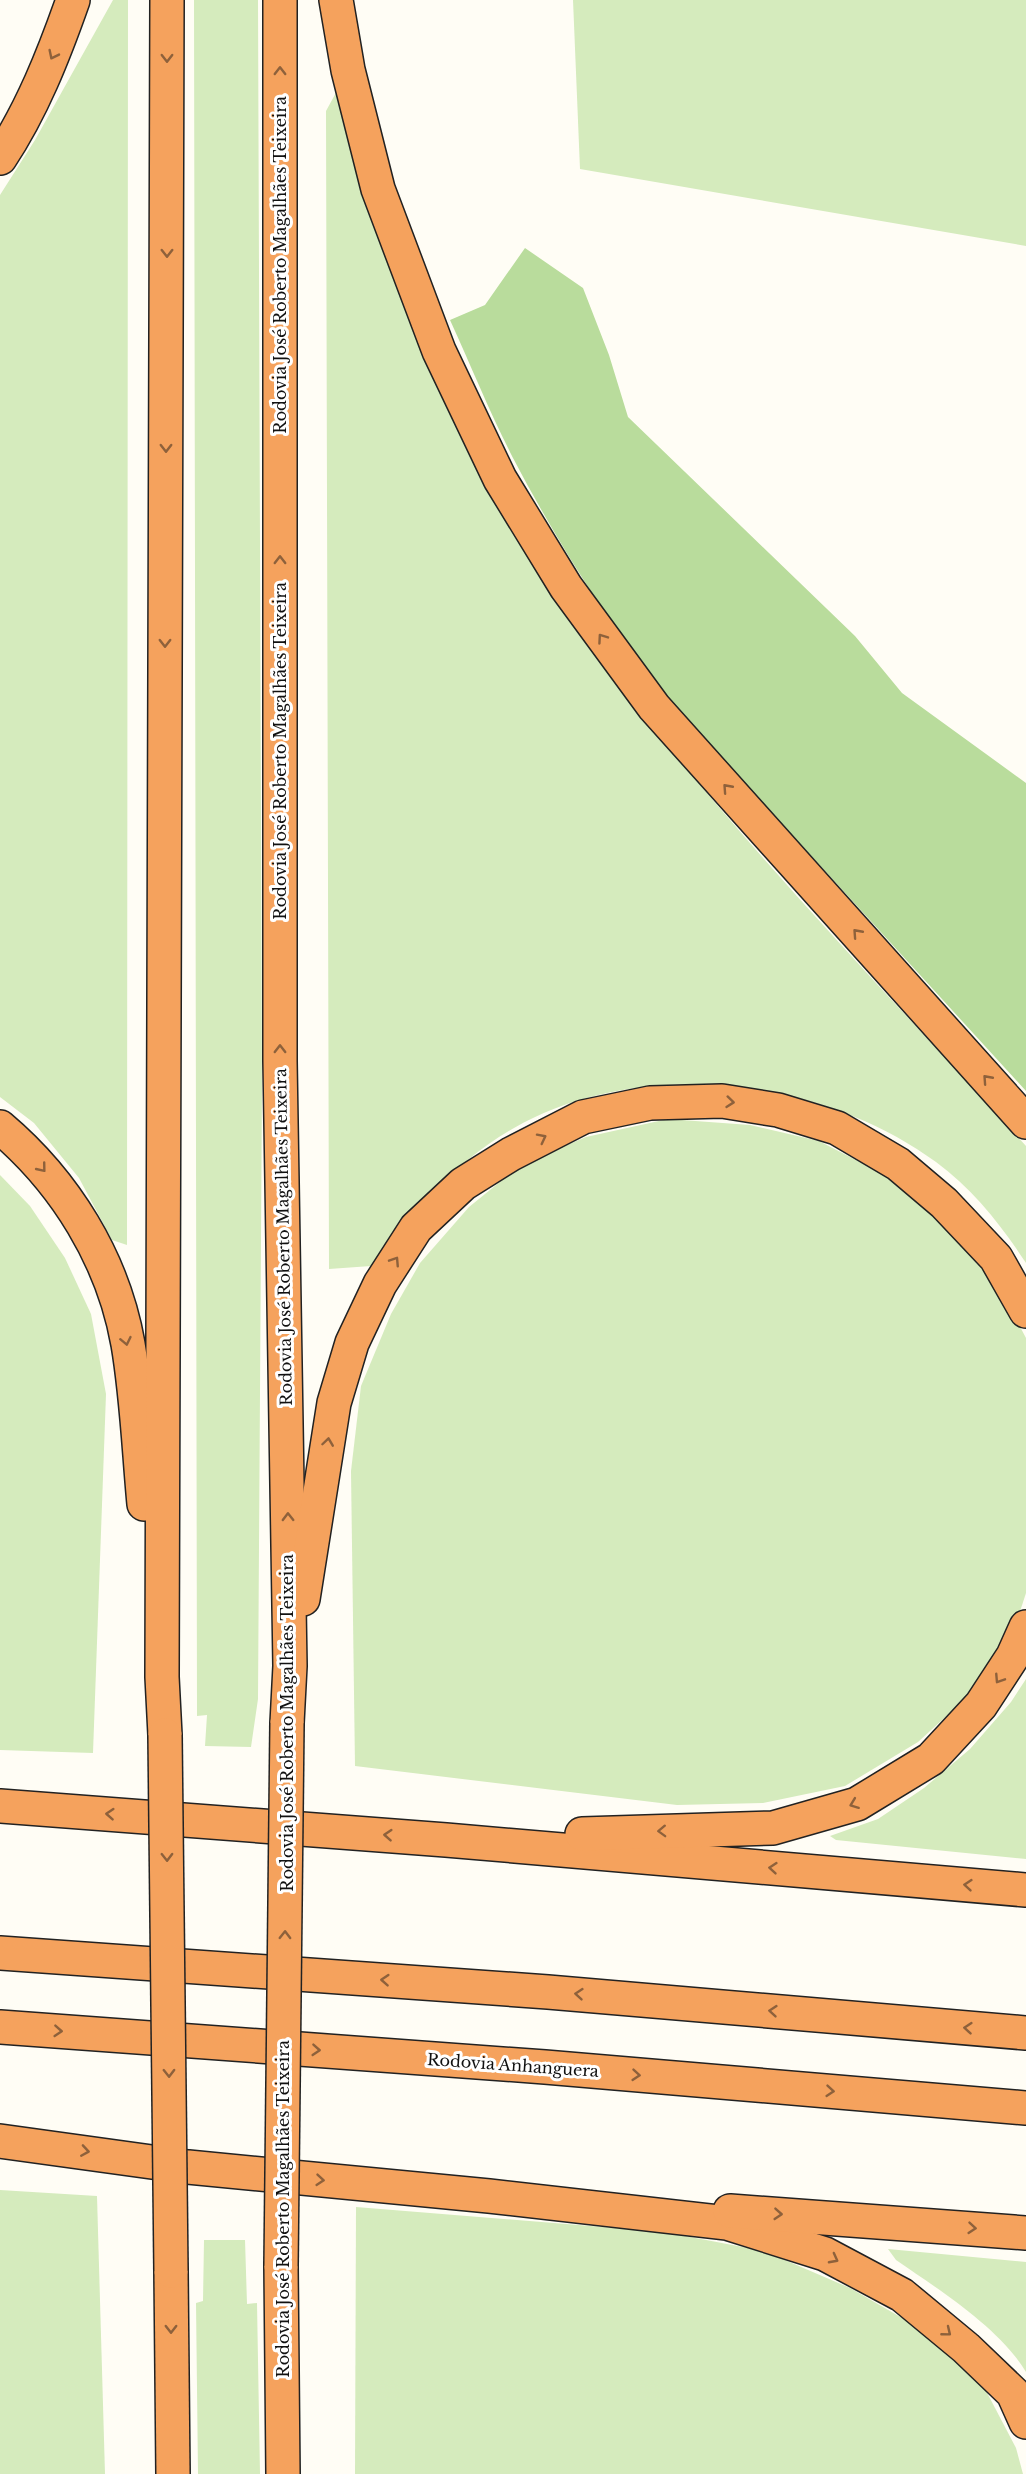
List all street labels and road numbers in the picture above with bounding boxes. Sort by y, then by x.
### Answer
street label: Rodovia José Roberto Magalhães Teixeira [270,96,290,434]
street label: Rodovia José Roberto Magalhães Teixeira [270,582,290,920]
street label: Rodovia José Roberto Magalhães Teixeira [270,1068,296,1406]
street label: Rodovia José Roberto Magalhães Teixeira [277,1554,297,1892]
street label: Rodovia José Roberto Magalhães Teixeira [273,2040,293,2378]
street label: Rodovia Anhanguera [427,2049,600,2081]

